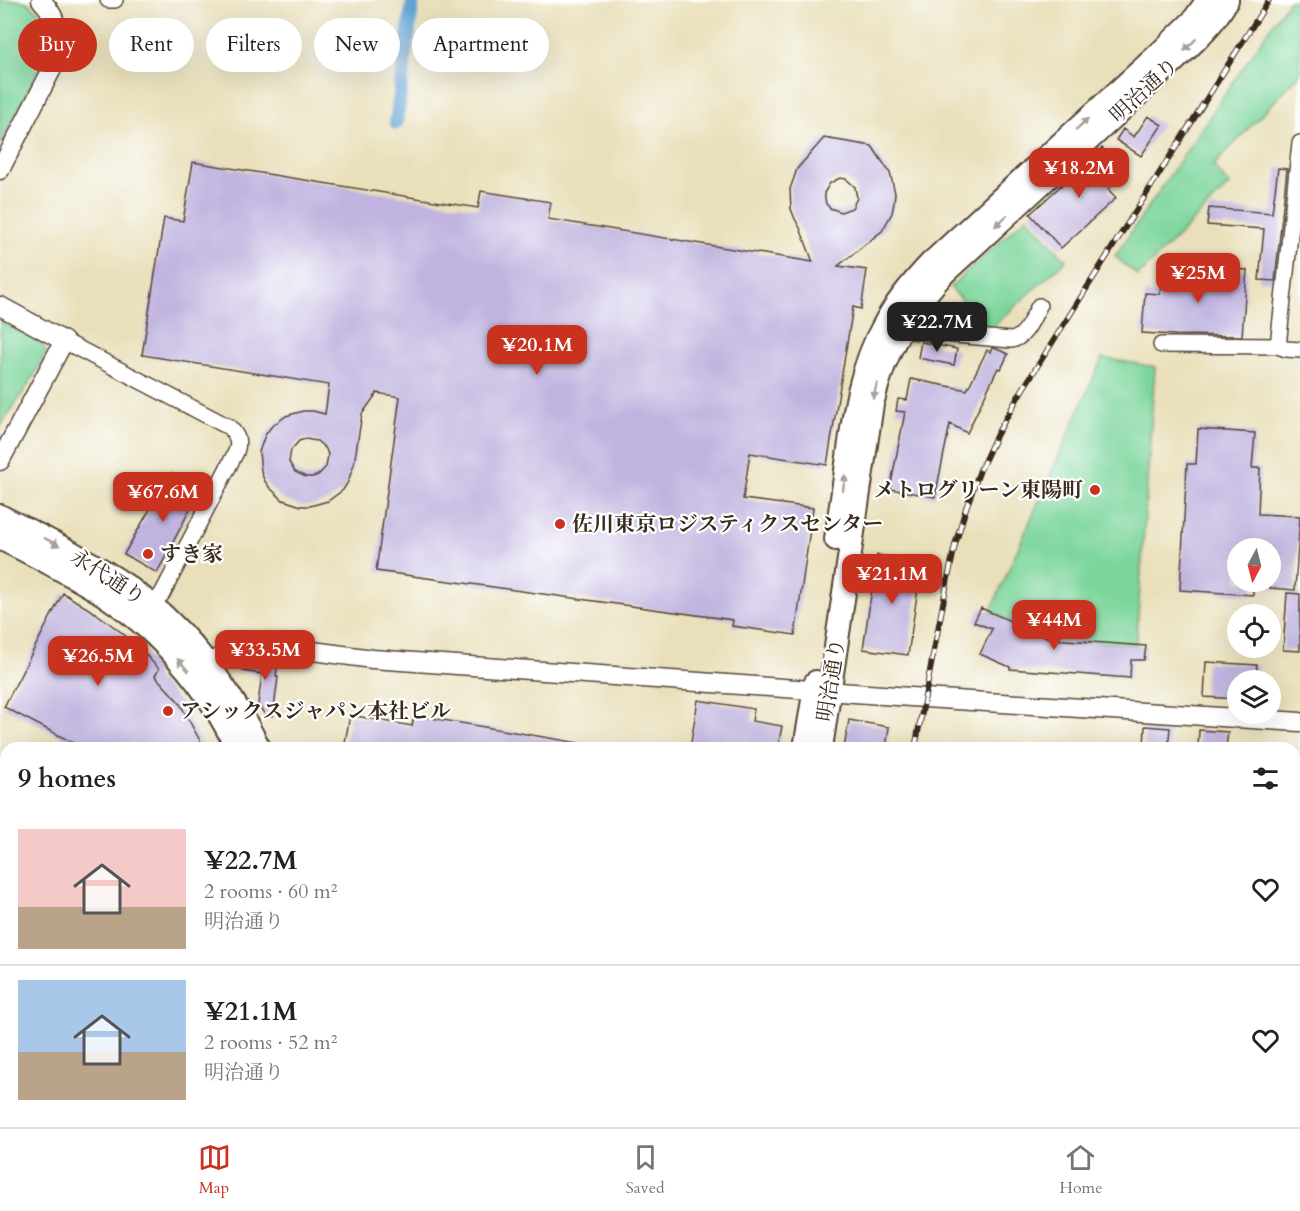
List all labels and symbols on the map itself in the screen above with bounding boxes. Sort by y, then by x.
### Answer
one-way arrow [1184,38,1198,52]
street label: 明治通り [1104,51,1185,130]
one-way arrow [1074,117,1089,131]
pin: ¥18.2M [1030,148,1128,199]
one-way arrow [994,214,1009,228]
pin: ¥25M [1162,253,1234,304]
pin: ¥22.7M [888,302,986,353]
pin: ¥20.1M [488,325,586,376]
one-way arrow [870,382,880,401]
pin: ¥67.6M [114,472,212,523]
one-way arrow [840,473,849,492]
place label: メトログリーン東陽町 [873,476,1083,505]
marker: メトログリーン東陽町 [1088,483,1102,497]
place label: 佐川東京ロジスティクスセンター [572,510,883,539]
marker: 佐川東京ロジスティクスセンター [553,517,567,531]
one-way arrow [43,537,61,547]
north arrow [1227,538,1281,592]
place label: すき家 [160,540,223,569]
street label: 永代通り [65,542,151,612]
marker: すき家 [141,547,155,561]
pin: ¥21.1M [843,554,941,605]
pin: ¥44M [1018,600,1090,651]
pin: ¥33.5M [216,630,314,681]
pin: ¥26.5M [49,636,147,687]
street label: 明治通り [811,636,852,724]
one-way arrow [176,657,190,672]
place label: アシックスジャパン本社ビル [180,697,451,726]
marker: アシックスジャパン本社ビル [161,704,175,718]

